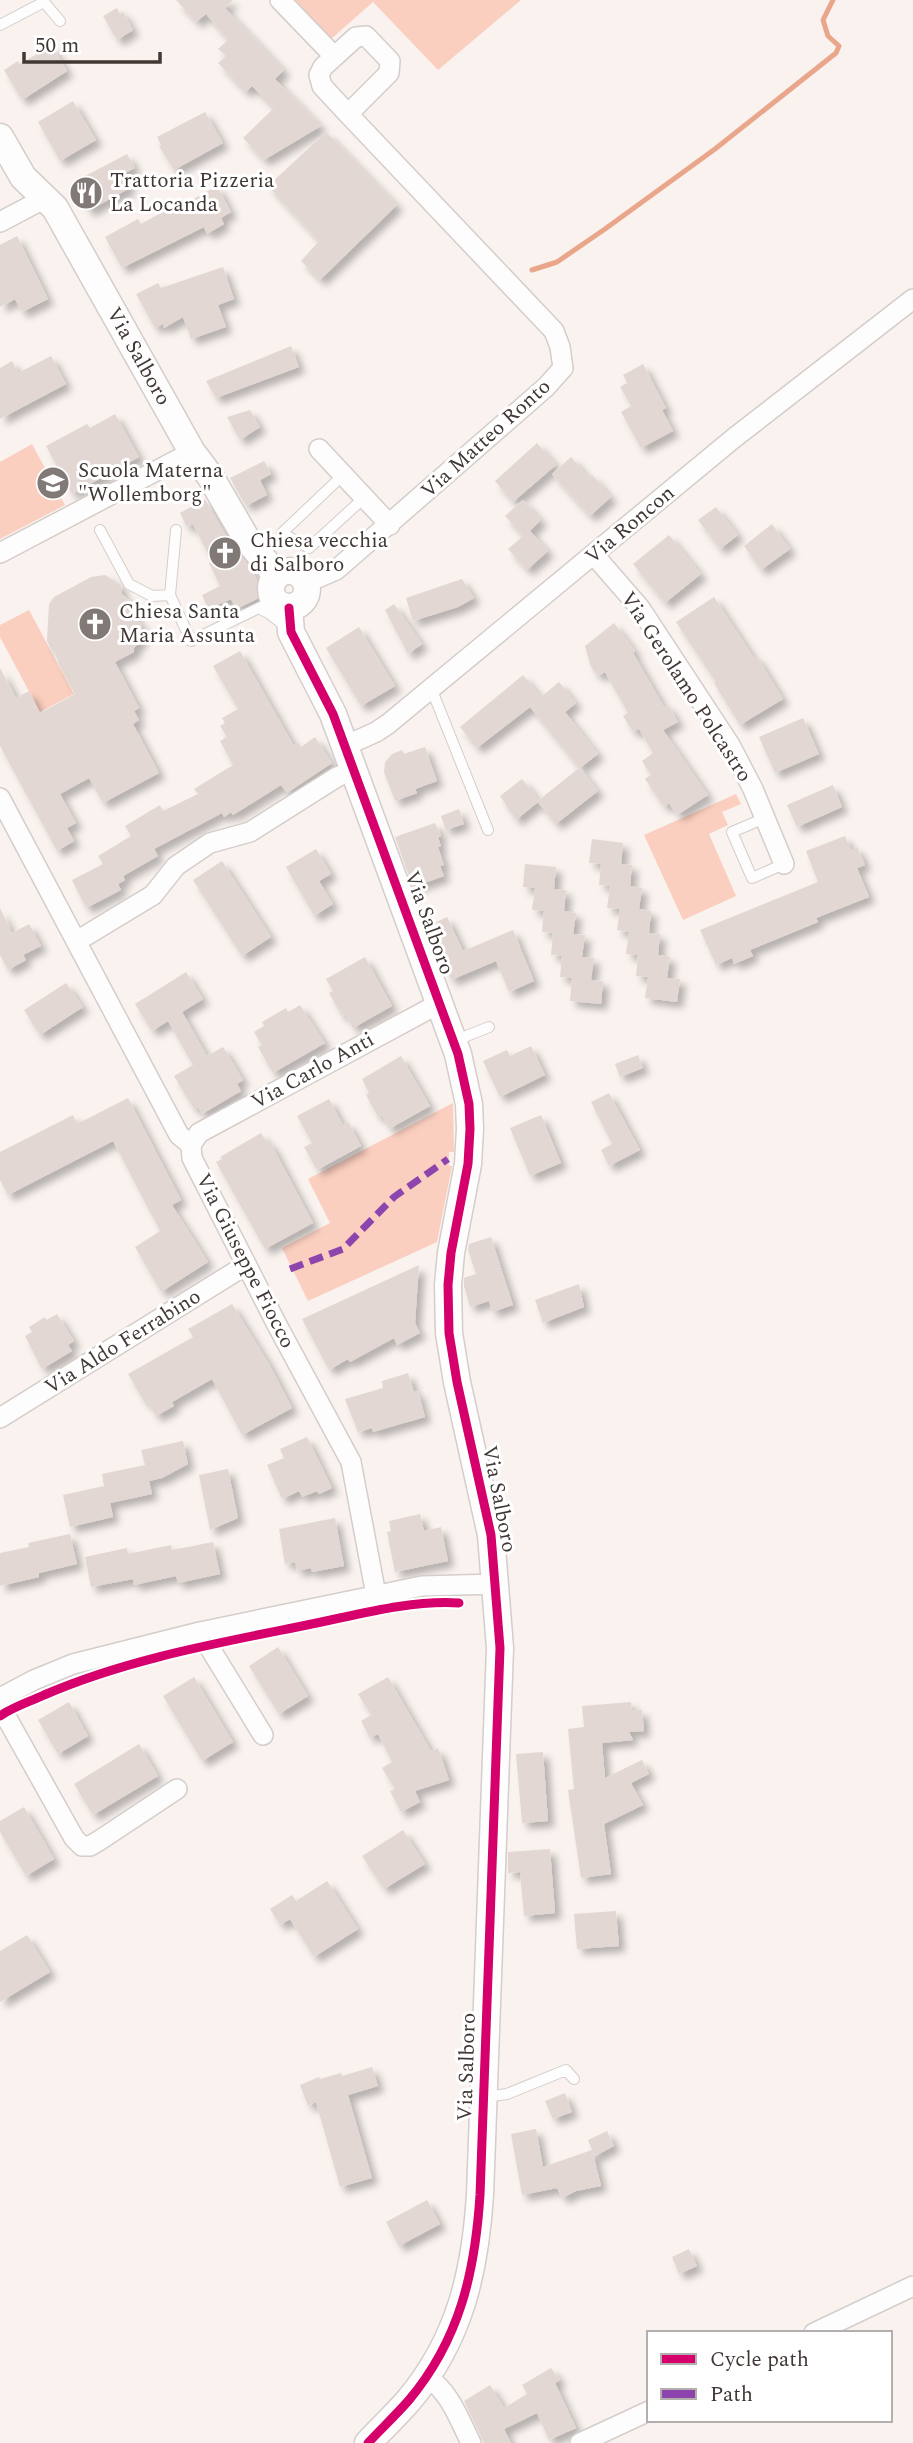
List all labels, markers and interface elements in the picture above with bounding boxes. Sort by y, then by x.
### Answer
scale bar [24,21,161,65]
text: 50 m [35,30,79,62]
place label: Trattoria Pizzeria La Locanda [110,165,275,221]
restaurant icon: Trattoria Pizzeria La Locanda [67,174,105,212]
street label: Via Salboro [98,301,179,412]
street label: Via Matteo Ronto [414,372,558,506]
place label: Scuola Materna "Wollemborg" [78,455,224,511]
school or university icon: Scuola Materna "Wollemborg" [34,464,72,502]
street label: Via Roncon [578,478,682,572]
place label: Chiesa vecchia di Salboro [250,525,389,581]
church icon: Chiesa vecchia di Salboro [206,534,244,572]
street label: Via Gerolamo Polcastro [612,585,760,789]
place label: Chiesa Santa Maria Assunta [119,596,256,652]
church icon: Chiesa Santa Maria Assunta [76,605,114,643]
street label: Via Salboro [395,867,463,979]
street label: Via Carlo Anti [246,1024,380,1118]
street label: Via Giuseppe Fiocco [187,1168,303,1354]
street label: Via Aldo Ferrabino [39,1281,207,1403]
street label: Via Salboro [473,1443,525,1555]
street label: Via Salboro [449,2012,485,2122]
legend [647,2331,892,2422]
text: Cycle path [710,2344,809,2376]
text: Path [710,2379,753,2411]

